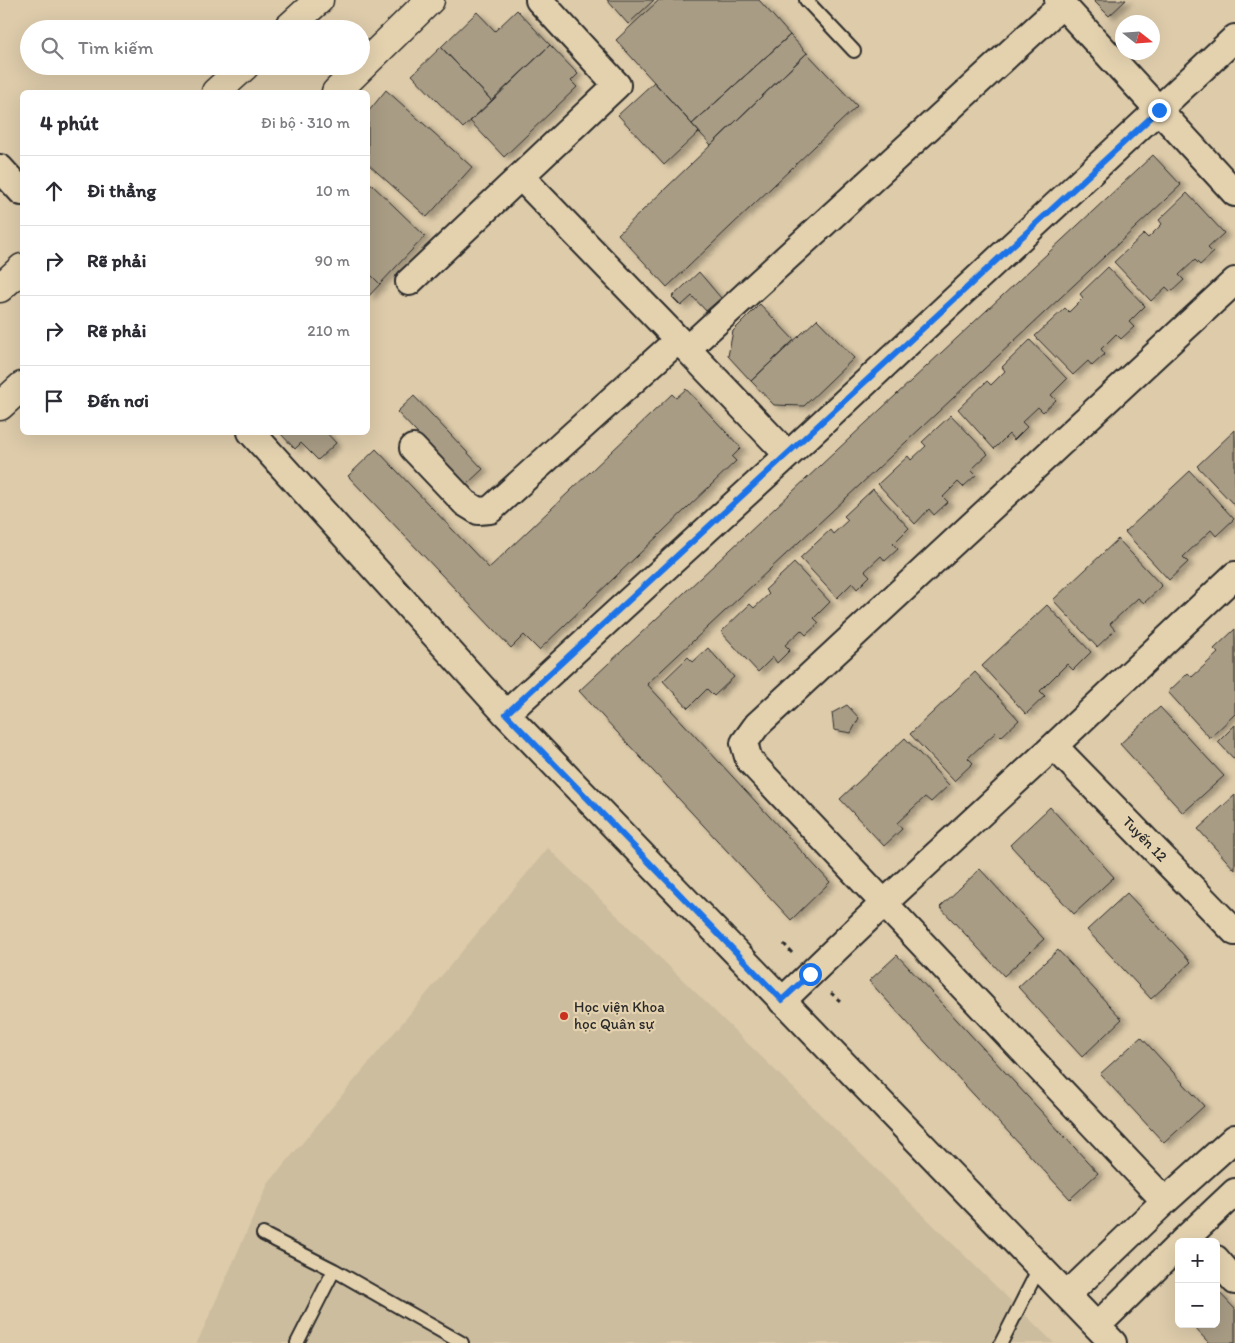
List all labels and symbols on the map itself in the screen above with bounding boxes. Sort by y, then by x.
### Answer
north arrow [1115,15,1160,60]
route end [1148,99,1171,122]
street label: Tuyến 12 [1119,812,1171,866]
route start [799,963,822,986]
place label: Học viện Khoa học Quân sự [574,998,665,1033]
marker: Học viện Khoa học Quân sự [558,1010,570,1022]

